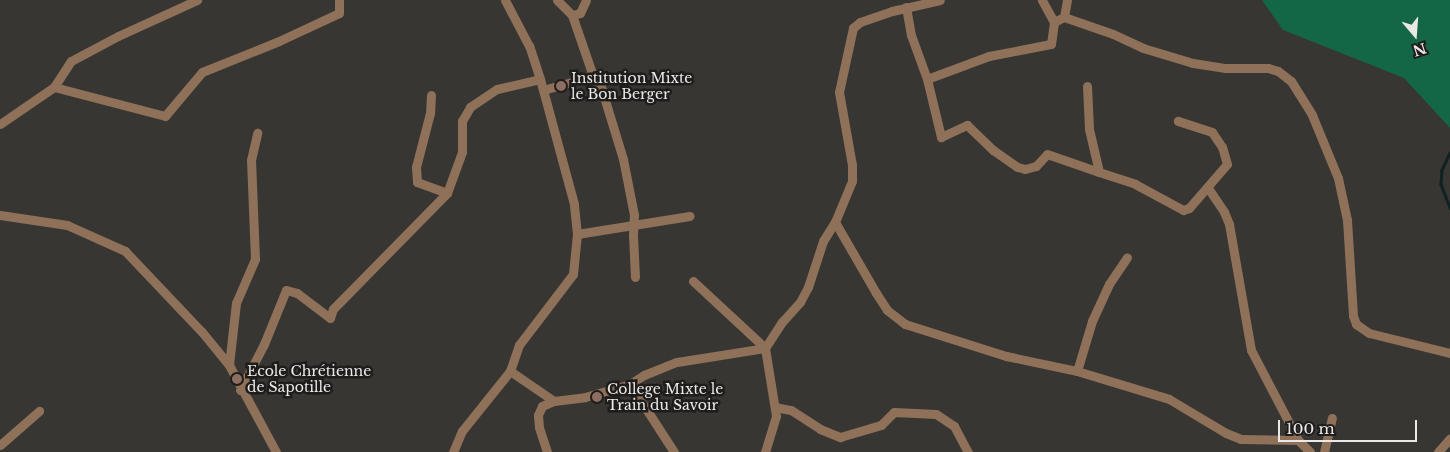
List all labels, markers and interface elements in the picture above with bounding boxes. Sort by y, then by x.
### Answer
north arrow [1390,10,1440,60]
text: N [1411,39,1429,60]
place label: Institution Mixte le Bon Berger [571,70,692,102]
marker: Institution Mixte le Bon Berger [555,80,567,92]
place label: Ecole Chrétienne de Sapotille [247,363,371,396]
marker: Ecole Chrétienne de Sapotille [231,373,243,385]
place label: College Mixte le Train du Savoir [607,381,723,414]
marker: College Mixte le Train du Savoir [591,391,603,403]
scale bar [1280,410,1419,442]
text: 100 m [1286,419,1335,438]

